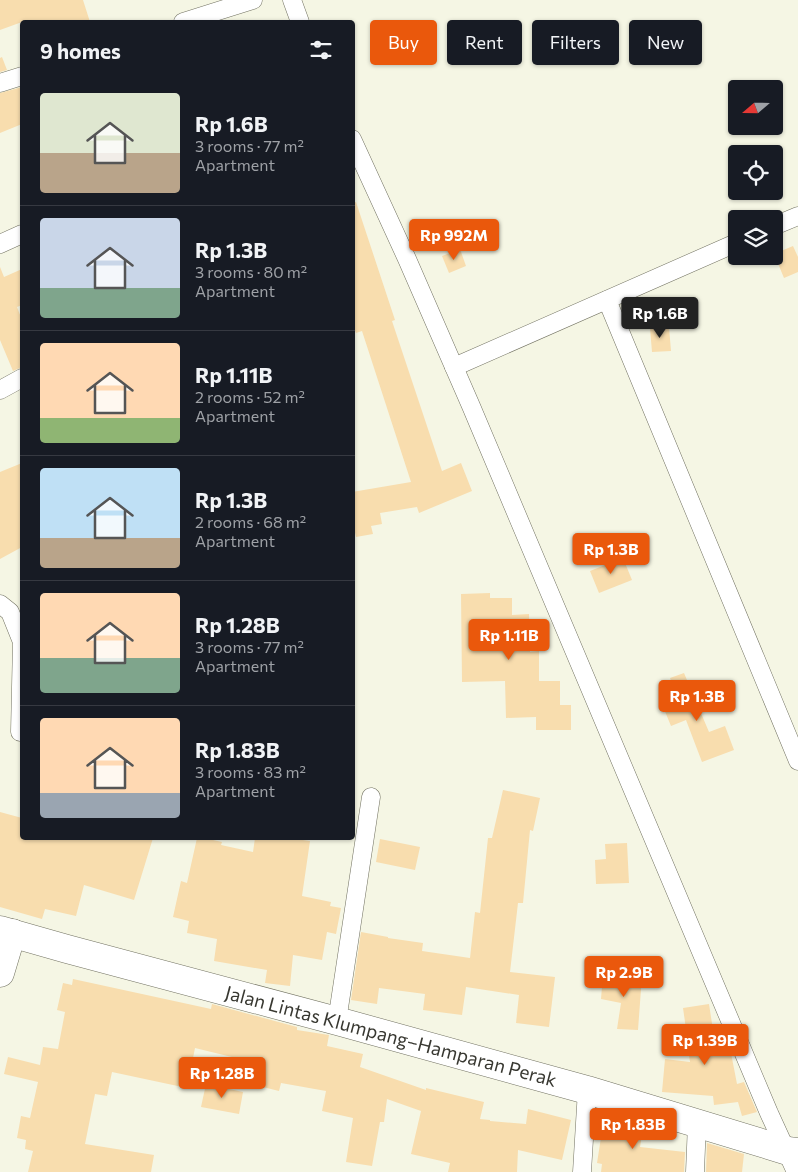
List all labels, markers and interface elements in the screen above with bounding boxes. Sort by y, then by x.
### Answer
chip: Buy [370,20,437,65]
chip: Rent [447,20,522,65]
chip: Filters [532,20,619,65]
chip: New [629,20,702,65]
icon: filters [307,36,335,64]
text: 9 homes [40,38,121,63]
north arrow [728,80,782,135]
map controls [728,80,783,265]
text: Rp 1.6B [195,111,268,136]
icon: home [80,113,140,173]
text: 3 rooms · 77 m² [195,136,304,155]
button: locate [728,145,783,200]
text: Apartment [195,155,275,174]
button: layers [728,210,783,265]
pin: Rp 992M [408,218,500,261]
text: Rp 992M [420,225,488,244]
text: Rp 1.3B [195,237,267,262]
icon: home [80,238,140,298]
text: 3 rooms · 80 m² [195,262,307,281]
text: Apartment [195,281,275,300]
pin: Rp 1.6B [614,296,706,339]
text: Rp 1.6B [632,303,688,322]
text: Rp 1.11B [195,362,272,387]
icon: home [80,363,140,423]
text: 2 rooms · 52 m² [195,387,305,406]
text: Apartment [195,406,275,425]
text: Rp 1.3B [195,487,267,512]
icon: home [80,488,140,548]
text: 2 rooms · 68 m² [195,512,306,531]
text: Apartment [195,531,275,550]
pin: Rp 1.3B [565,532,657,575]
text: Rp 1.3B [584,539,638,558]
text: Rp 1.28B [195,612,280,637]
icon: home [80,613,140,673]
pin: Rp 1.11B [457,618,561,661]
text: Rp 1.11B [480,625,538,644]
text: 3 rooms · 77 m² [195,637,304,656]
text: Apartment [195,656,275,675]
pin: Rp 1.3B [651,680,743,722]
text: Rp 1.3B [670,686,724,705]
text: Rp 1.83B [195,737,280,762]
icon: home [80,738,140,798]
text: 3 rooms · 83 m² [195,762,306,781]
text: Apartment [195,781,275,800]
pin: Rp 2.9B [578,956,670,998]
text: Rp 2.9B [595,962,653,981]
street label: Jalan Lintas Klumpang–Hamparan Perak [223,980,559,1091]
pin: Rp 1.39B [653,1024,757,1066]
text: Rp 1.39B [673,1030,737,1049]
pin: Rp 1.28B [170,1056,274,1099]
text: Rp 1.28B [190,1063,254,1082]
pin: Rp 1.83B [581,1108,685,1150]
text: Rp 1.83B [601,1114,665,1133]

